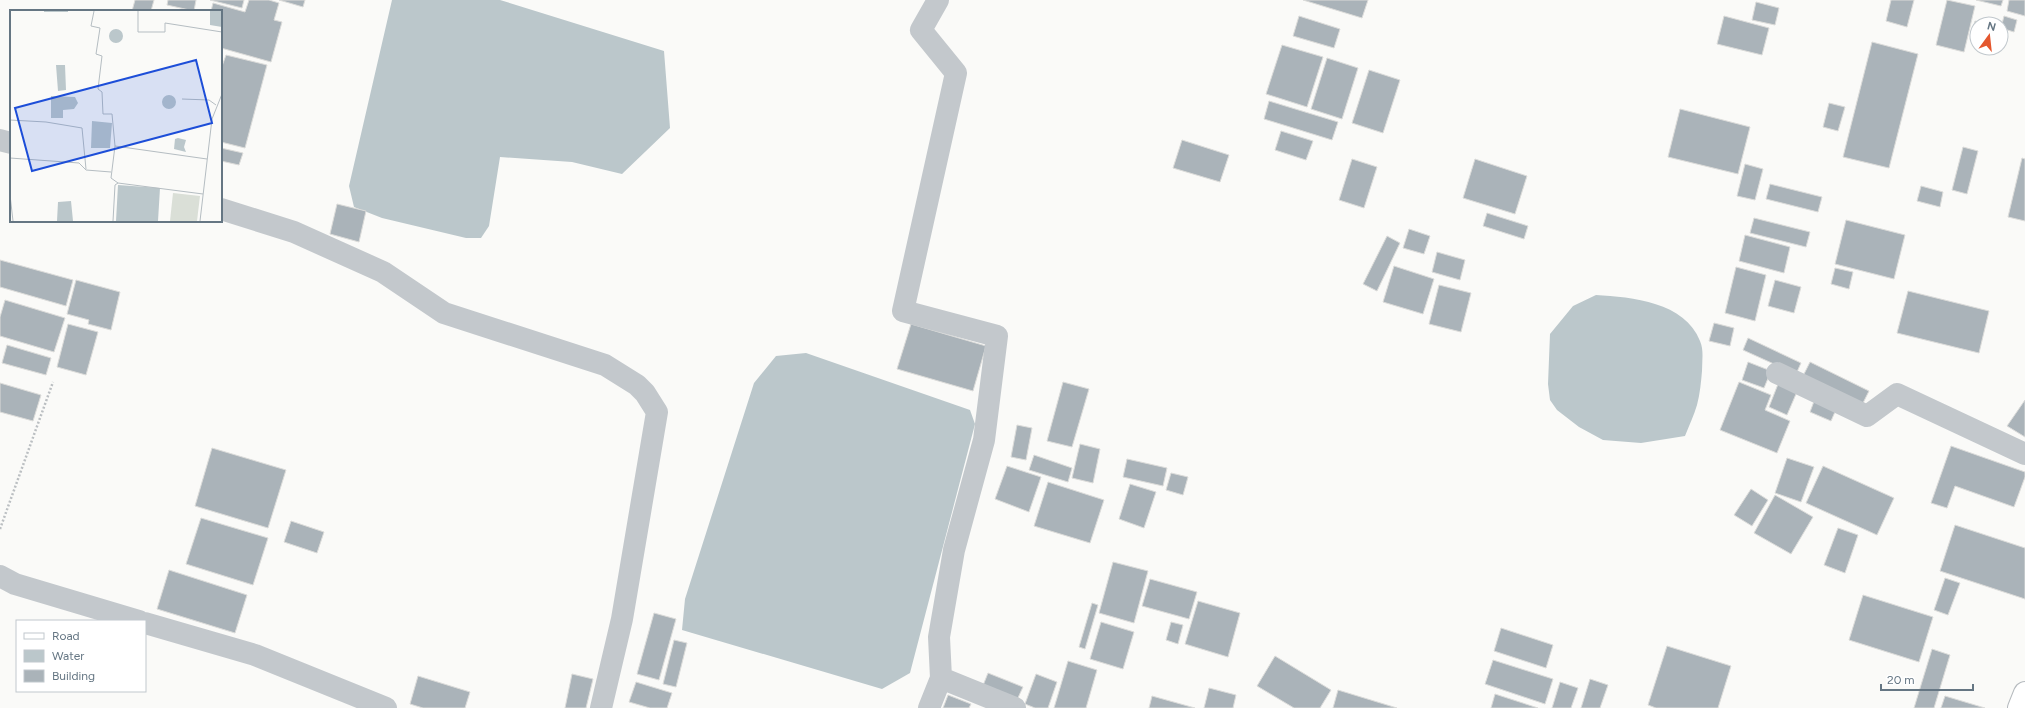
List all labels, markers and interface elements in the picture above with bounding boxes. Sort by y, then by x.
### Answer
inset map [10,10,222,222]
north arrow [1969,16,2009,56]
text: N [1986,19,1997,34]
legend [16,620,146,692]
text: Road [52,629,80,643]
text: Water [52,649,84,663]
scale bar [1881,666,1973,692]
text: Building [52,669,95,683]
text: 20 m [1887,673,1915,687]

